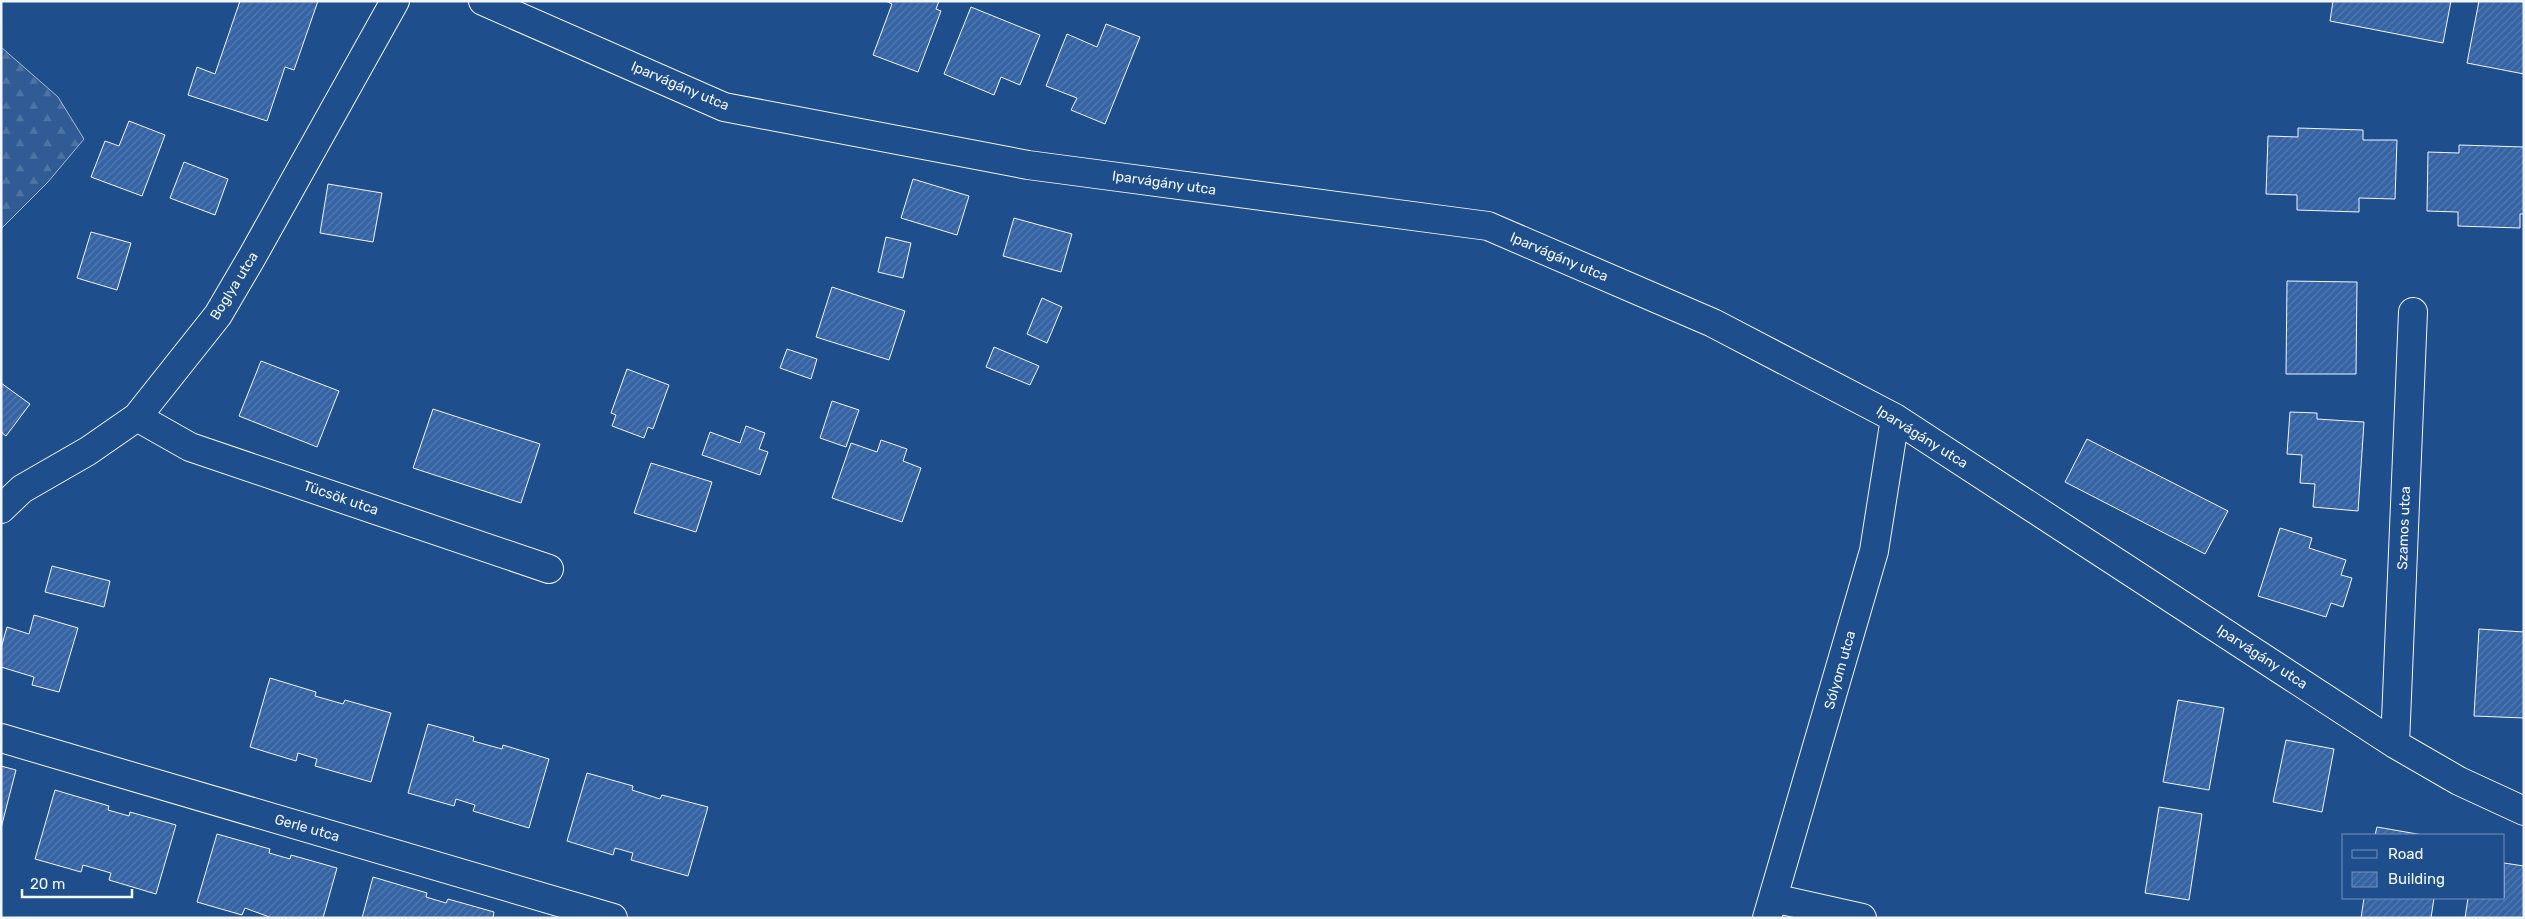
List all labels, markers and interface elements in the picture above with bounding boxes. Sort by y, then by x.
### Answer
street label: Iparvágány utca [628,58,732,114]
street label: Iparvágány utca [1111,167,1217,199]
street label: Iparvágány utca [1507,229,1611,285]
street label: Boglya utca [206,249,262,323]
street label: Iparvágány utca [1873,402,1971,472]
street label: Tücsök utca [301,477,381,519]
street label: Szamos utca [2394,486,2414,570]
street label: Iparvágány utca [2213,621,2311,693]
street label: Sólyom utca [1821,629,1859,711]
street label: Gerle utca [273,811,341,845]
legend [2342,834,2505,899]
text: Road [2388,845,2424,863]
scale bar [22,866,132,898]
text: Building [2388,870,2445,888]
text: 20 m [30,875,65,893]

